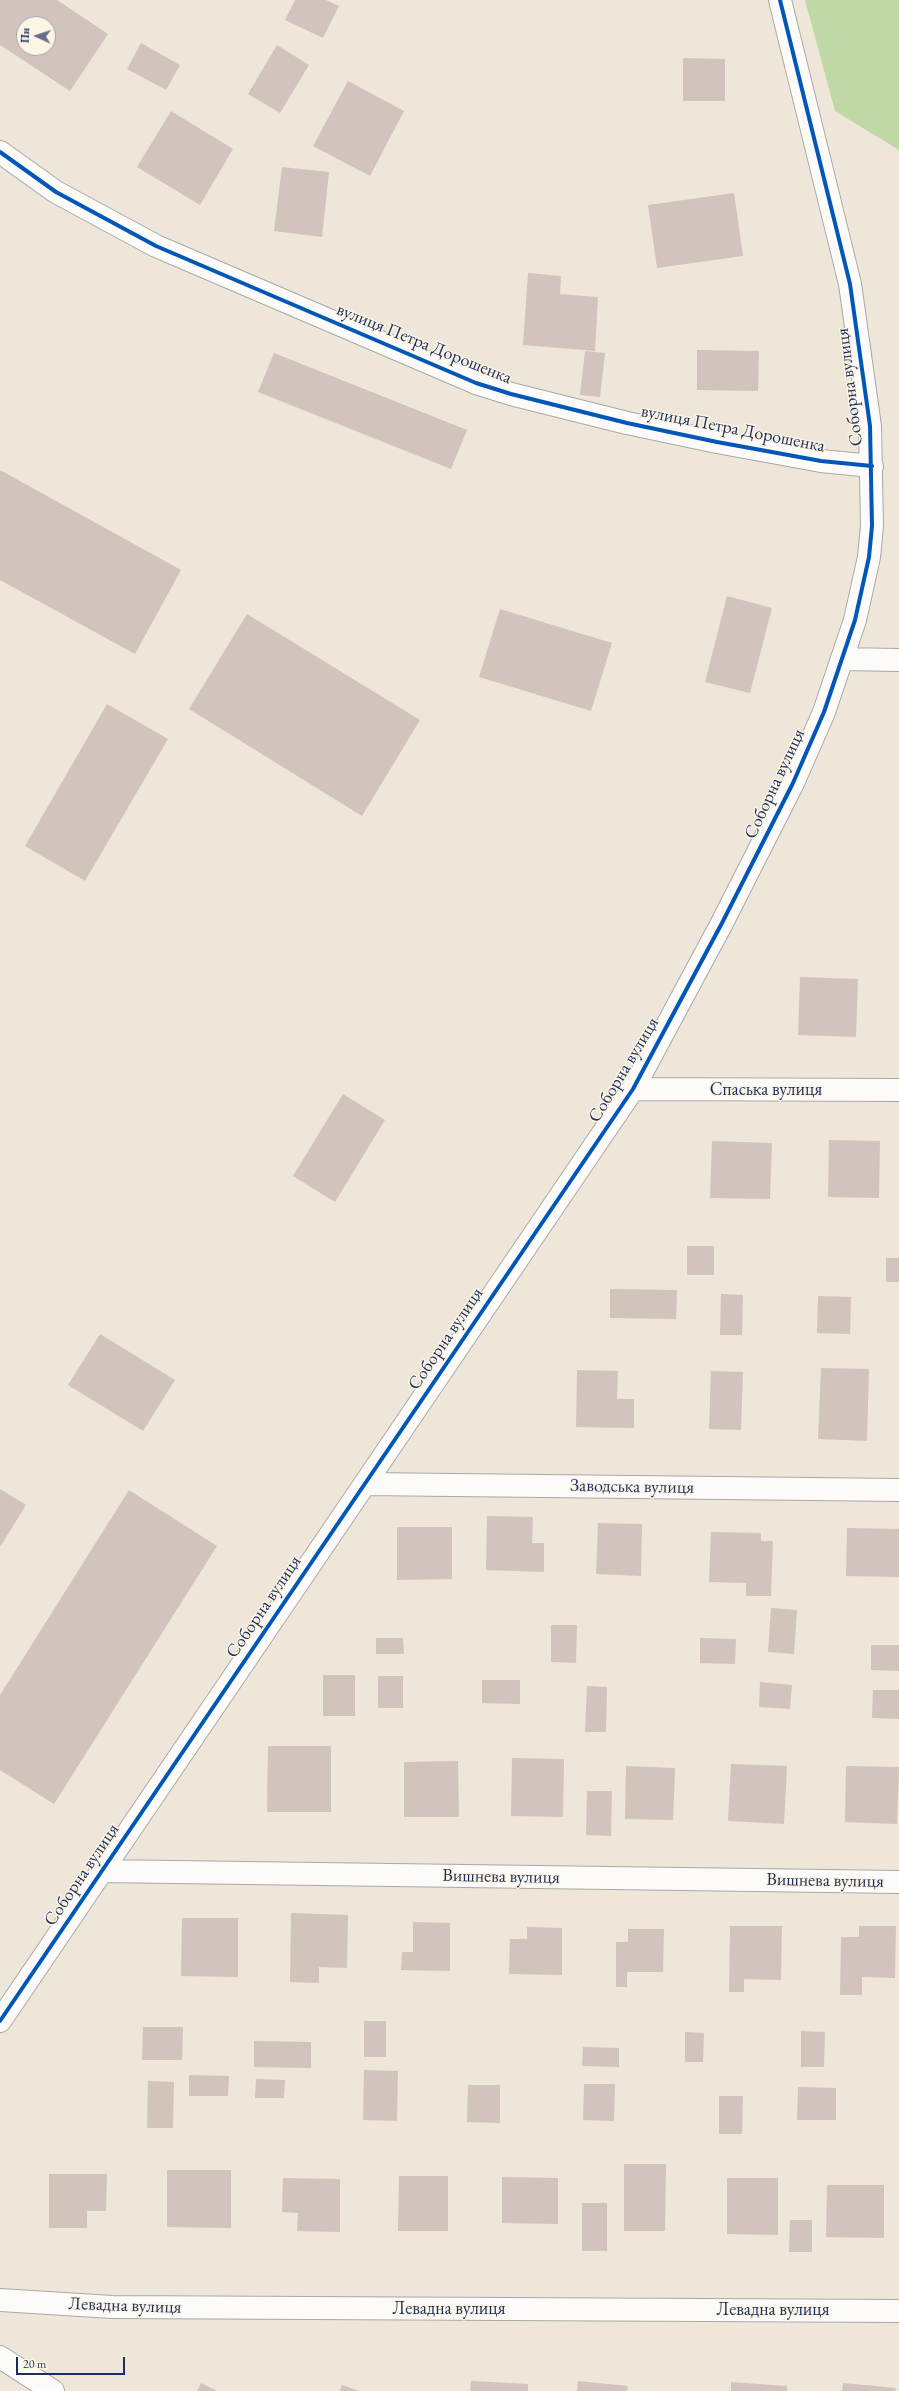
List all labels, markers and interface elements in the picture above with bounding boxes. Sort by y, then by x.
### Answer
north arrow [16,16,56,56]
text: Пн [18,28,32,43]
street label: вулиця Петра Дорошенка [333,299,515,389]
street label: Соборна вулиця [832,327,868,447]
street label: вулиця Петра Дорошенка [639,401,827,457]
street label: Соборна вулиця [740,726,810,842]
street label: Соборна вулиця [584,1013,664,1127]
street label: Спаська вулиця [710,1079,822,1101]
street label: Соборна вулиця [404,1284,488,1394]
street label: Заводська вулиця [570,1475,694,1499]
street label: Соборна вулиця [222,1552,306,1662]
street label: Соборна вулиця [40,1820,124,1930]
street label: Вишнева вулиця [442,1865,560,1889]
street label: Вишнева вулиця [766,1869,884,1893]
street label: Левадна вулиця [68,2293,182,2319]
street label: Левадна вулиця [392,2298,506,2320]
street label: Левадна вулиця [716,2299,830,2321]
scale bar [18,2349,127,2375]
text: 20 m [23,2356,46,2372]

